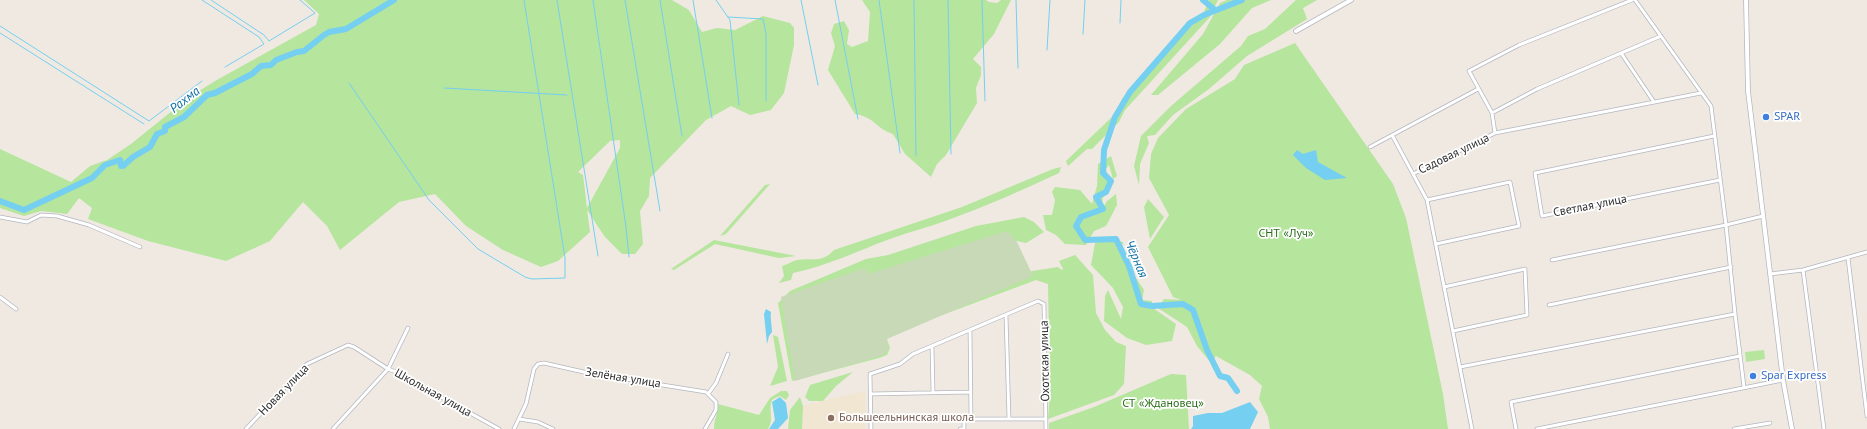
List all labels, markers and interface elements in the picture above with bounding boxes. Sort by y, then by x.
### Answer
water label: Рахма [167,83,203,117]
place label: SPAR [1774,110,1800,124]
marker: SPAR [1761,112,1771,122]
street label: Садовая улица [1416,131,1492,177]
street label: Светлая улица [1552,192,1628,220]
park label: СНТ «Луч» [1258,227,1314,241]
water label: Чёрная [1121,238,1151,280]
street label: Охотская улица [1037,320,1053,402]
street label: Новая улица [256,361,312,419]
street label: Зелёная улица [584,365,662,391]
street label: Школьная улица [392,366,474,420]
place label: Spar Express [1761,369,1826,383]
marker: Spar Express [1748,371,1758,381]
park label: СТ «Ждановец» [1122,397,1204,411]
place label: Большеельнинская школа [839,411,974,425]
marker: Большеельнинская школа [826,413,836,423]

